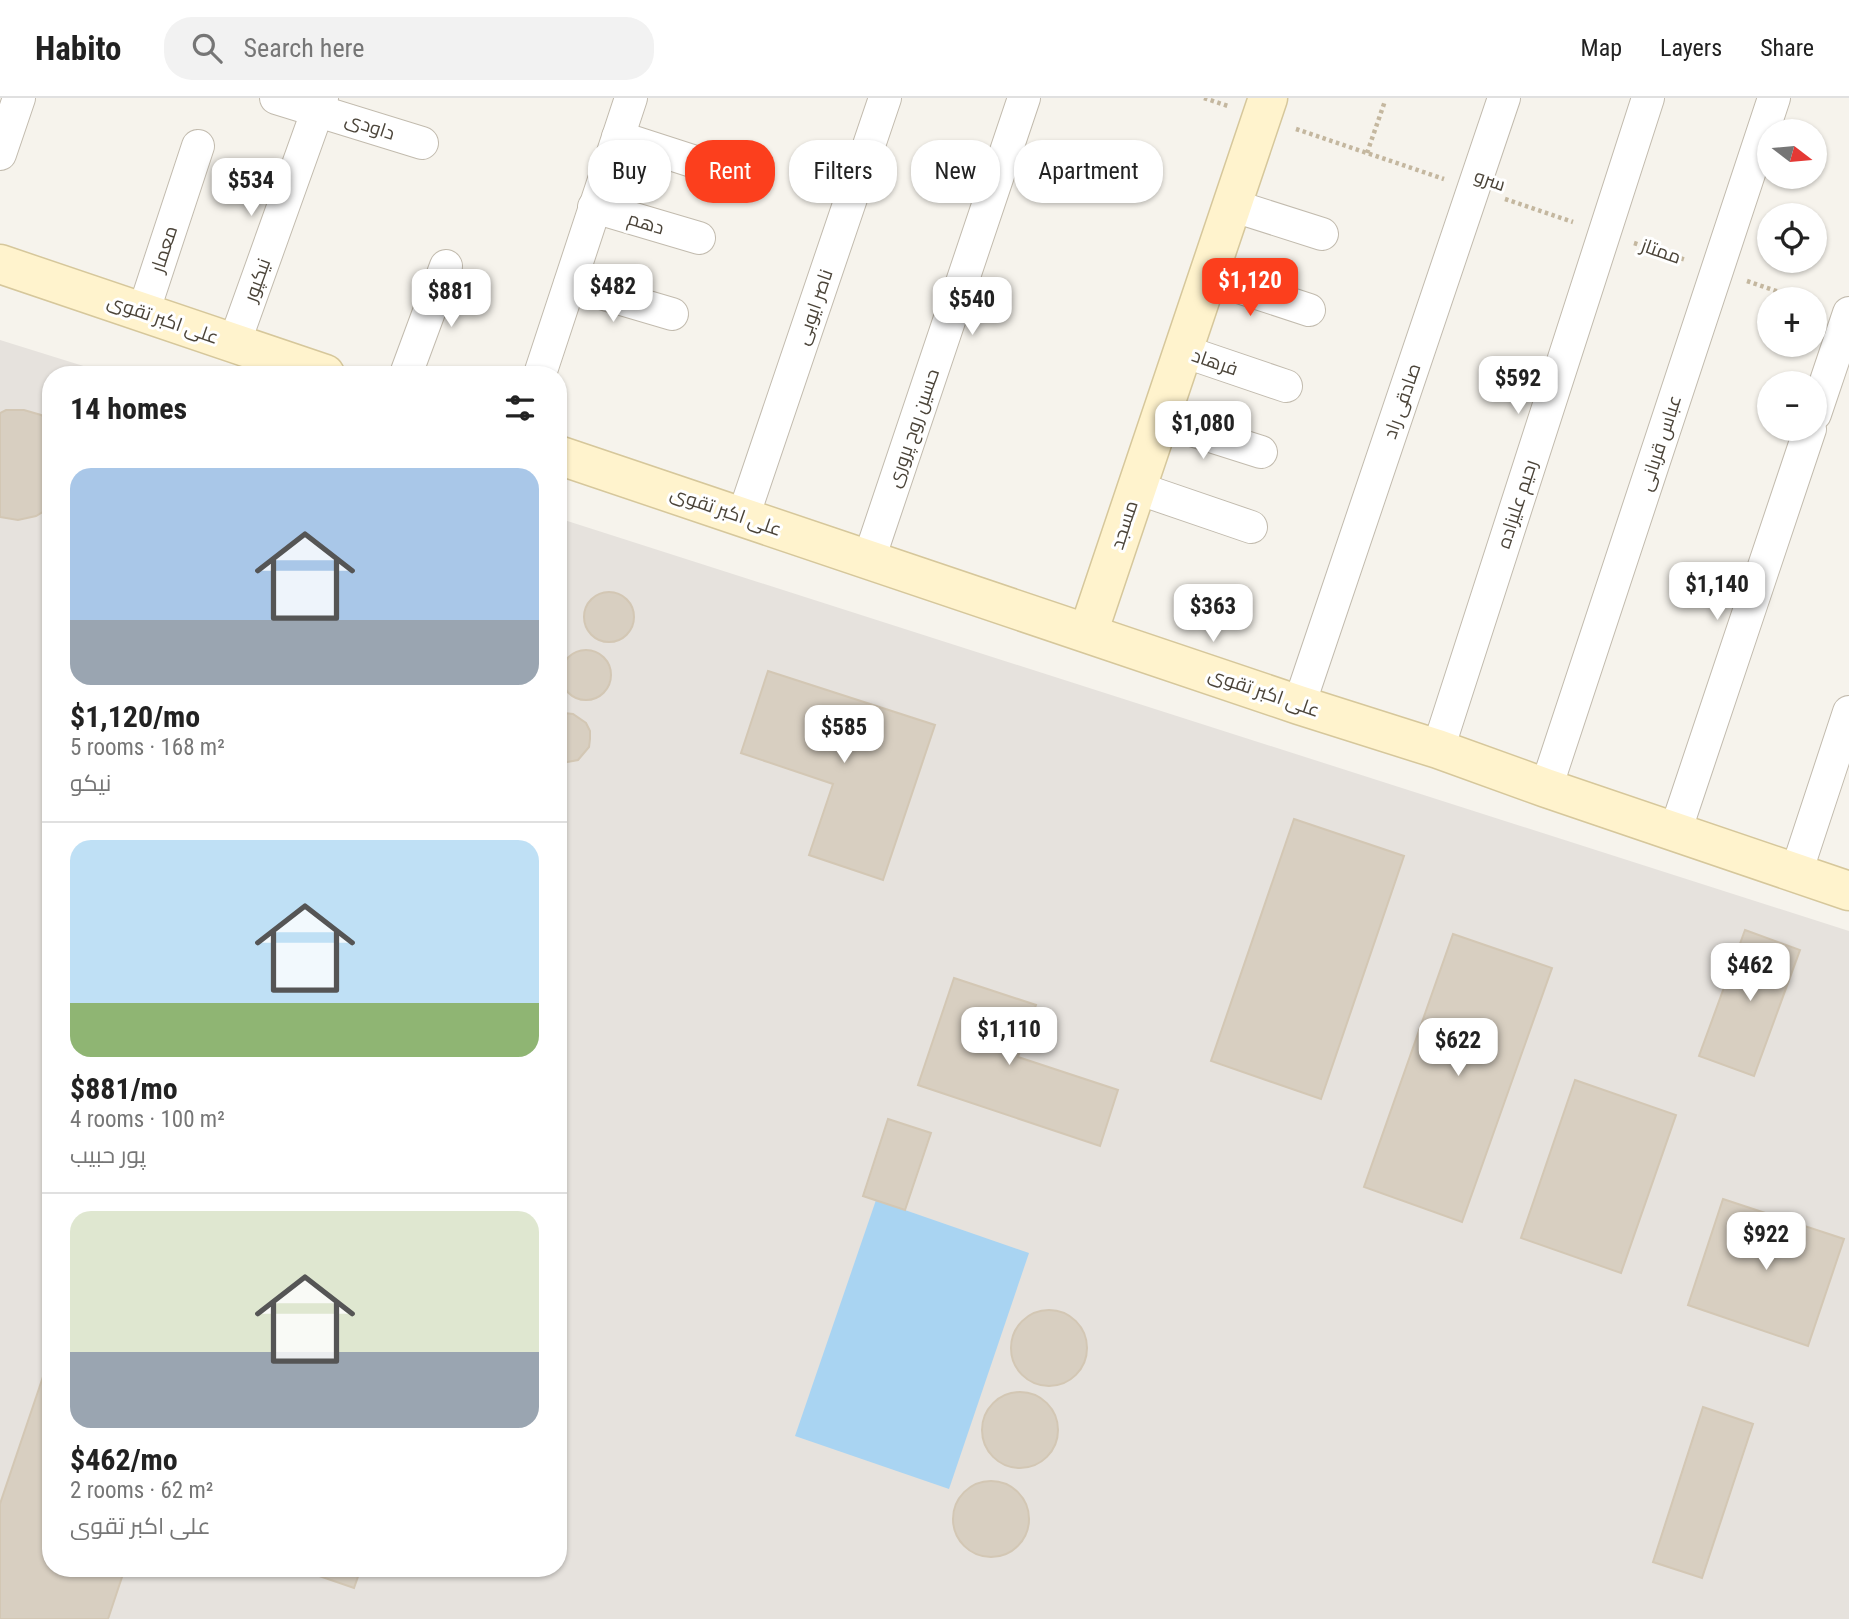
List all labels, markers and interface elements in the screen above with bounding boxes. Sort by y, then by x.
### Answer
search box [164,17,654,80]
text: Habito [35,29,122,68]
icon: search [188,29,226,67]
text: Search here [244,33,364,63]
text: Map [1581,34,1622,62]
text: Layers [1660,34,1722,62]
text: Share [1760,34,1814,62]
street label: داودی [342,107,398,145]
north arrow [1757,119,1827,189]
map controls [1757,119,1827,441]
chip: Buy [588,140,671,203]
chip: Rent [685,140,775,203]
chip: Filters [789,140,897,203]
chip: New [911,140,1000,203]
chip: Apartment [1014,140,1163,203]
pin: $534 [210,158,292,218]
street label: سرو [1471,164,1509,196]
text: $534 [228,167,274,194]
button: locate [1757,203,1827,273]
street label: دهم [624,207,667,241]
street label: معمار [145,223,182,276]
street label: ممتاز [1637,233,1684,269]
street label: نیکپور [238,255,275,306]
pin: $1,120 [1193,258,1307,318]
pin: $482 [572,264,654,324]
street label: ناصر ایوبی [790,266,838,348]
text: $1,120 [1218,267,1282,294]
pin: $881 [410,270,492,329]
text: $482 [590,273,636,300]
text: $881 [428,278,474,305]
pin: $540 [931,278,1013,337]
text: $540 [949,286,995,313]
button: + [1757,287,1827,357]
street label: علی اکبر تقوی [104,289,222,349]
street label: فرهاد [1189,343,1241,381]
pin: $592 [1477,356,1559,416]
street label: صادقی راد [1378,360,1426,442]
text: $592 [1495,365,1541,392]
street label: حسین روح پروری [882,366,946,491]
button: − [1757,371,1827,441]
icon: filters [501,389,539,427]
text: 14 homes [70,391,187,426]
street label: عباس قربانی [1634,392,1686,494]
pin: $1,080 [1146,402,1260,461]
text: $1,080 [1171,410,1235,437]
street label: رحیم علیزاده [1492,457,1544,552]
street label: علی اکبر تقوی [667,481,785,541]
street label: مسجد [1105,498,1143,552]
icon: home [242,513,368,639]
pin: $1,140 [1660,562,1774,622]
text: $1,140 [1685,571,1749,598]
pin: $363 [1172,584,1254,644]
text: $363 [1190,593,1236,620]
street label: علی اکبر تقوی [1205,662,1323,722]
text: $1,120/mo [70,699,200,734]
pin: $585 [803,706,885,765]
text: $585 [821,714,867,741]
text: 5 rooms · 168 m² [70,734,225,761]
text: نیکو [70,770,111,797]
icon: home [242,885,368,1011]
pin: $462 [1709,944,1791,1003]
text: $462 [1727,952,1773,979]
pin: $1,110 [952,1007,1066,1067]
text: $1,110 [977,1016,1041,1043]
pin: $622 [1417,1018,1499,1078]
text: $622 [1435,1027,1481,1054]
text: $881/mo [70,1071,178,1106]
text: 4 rooms · 100 m² [70,1106,225,1133]
text: پور حبیب [70,1142,146,1169]
pin: $922 [1725,1212,1807,1272]
text: $922 [1743,1221,1789,1248]
icon: home [242,1256,368,1382]
text: $462/mo [70,1442,178,1477]
text: 2 rooms · 62 m² [70,1477,213,1504]
text: علی اکبر تقوی [70,1513,211,1540]

